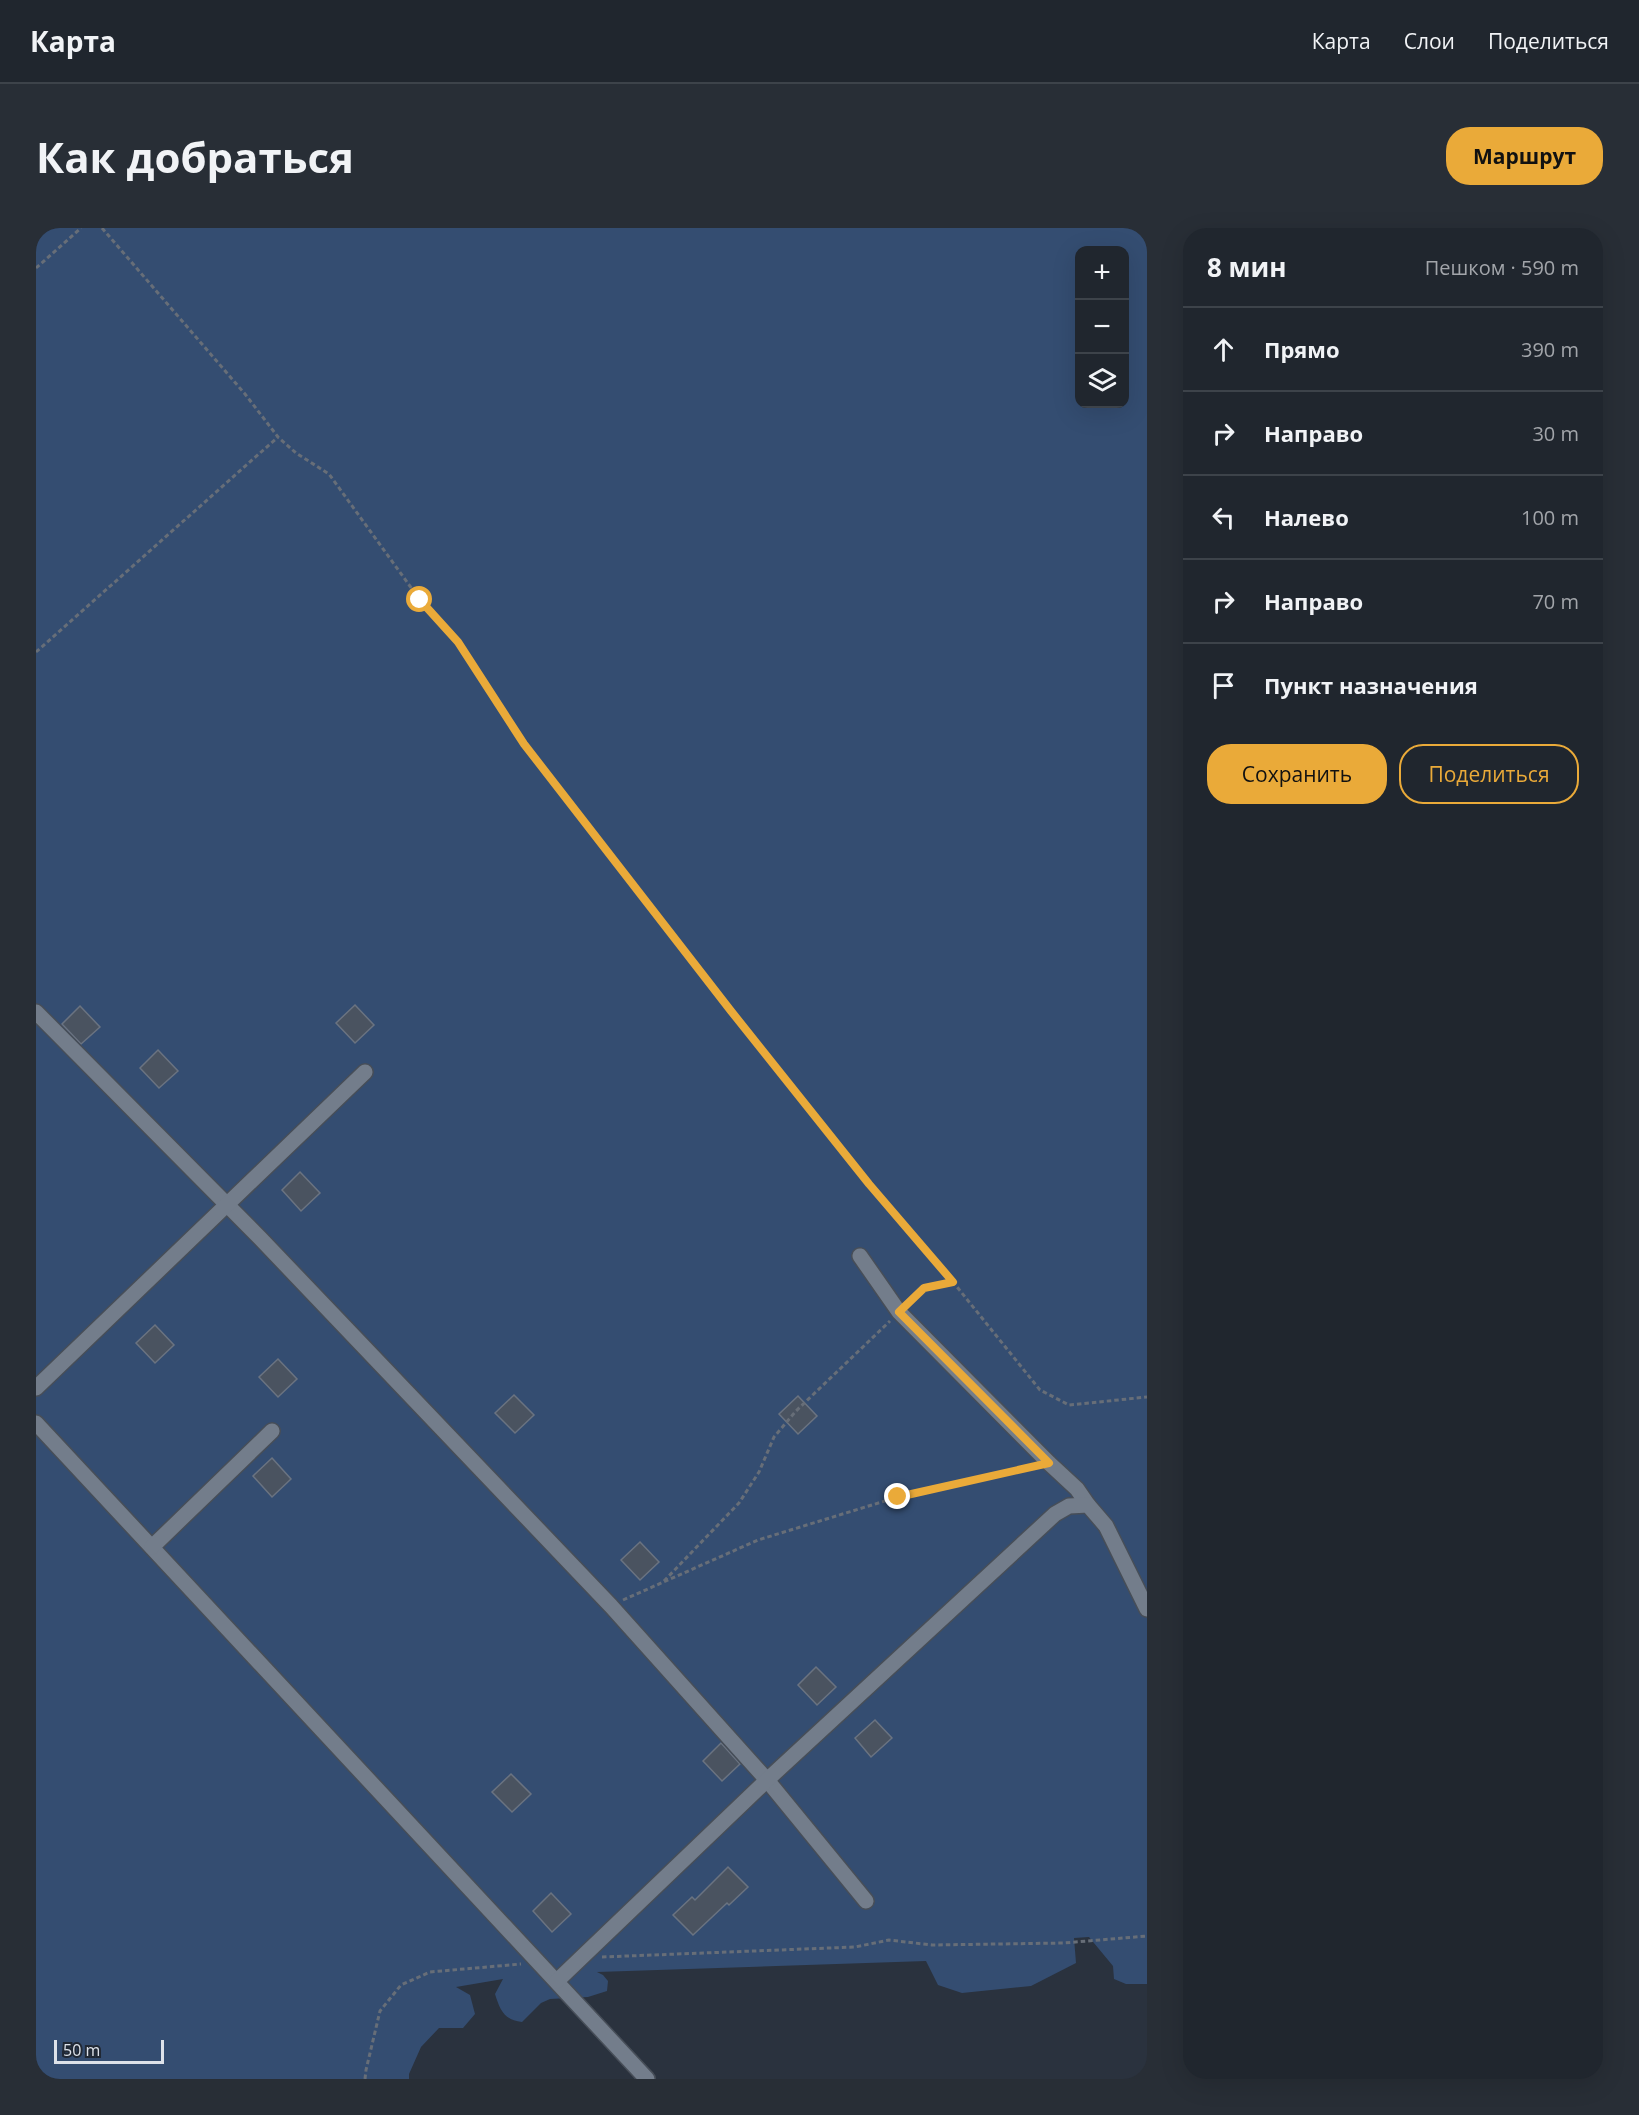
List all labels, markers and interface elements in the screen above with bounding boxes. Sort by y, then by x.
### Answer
text: Карта [30,22,116,60]
text: Карта [1312,27,1371,55]
text: Слои [1404,27,1455,55]
text: Поделиться [1488,27,1609,55]
button: Маршрут [1446,127,1603,185]
text: Как добраться [36,128,354,185]
map controls [1075,246,1129,408]
button: + [1075,246,1129,300]
text: 8 мин [1207,249,1287,285]
text: Пешком · 590 m [1425,254,1579,281]
button: − [1075,300,1129,354]
icon: ahead [1207,333,1240,366]
text: Прямо [1264,334,1340,364]
text: 390 m [1521,336,1579,363]
button: layers [1075,354,1129,408]
icon: right [1207,417,1240,450]
text: Направо [1264,418,1363,448]
text: 30 m [1532,420,1579,447]
icon: left [1207,501,1240,534]
text: Налево [1264,502,1349,532]
text: 100 m [1521,504,1579,531]
icon: right [1207,585,1240,618]
route start [406,586,432,612]
text: Направо [1264,586,1363,616]
text: 70 m [1532,588,1579,615]
icon: arrive [1207,669,1240,702]
text: Пункт назначения [1264,670,1478,700]
button: Сохранить [1207,744,1387,804]
button: Поделиться [1399,744,1579,804]
route end [884,1483,910,1509]
scale bar [54,2037,164,2064]
text: 50 m [63,2039,100,2061]

